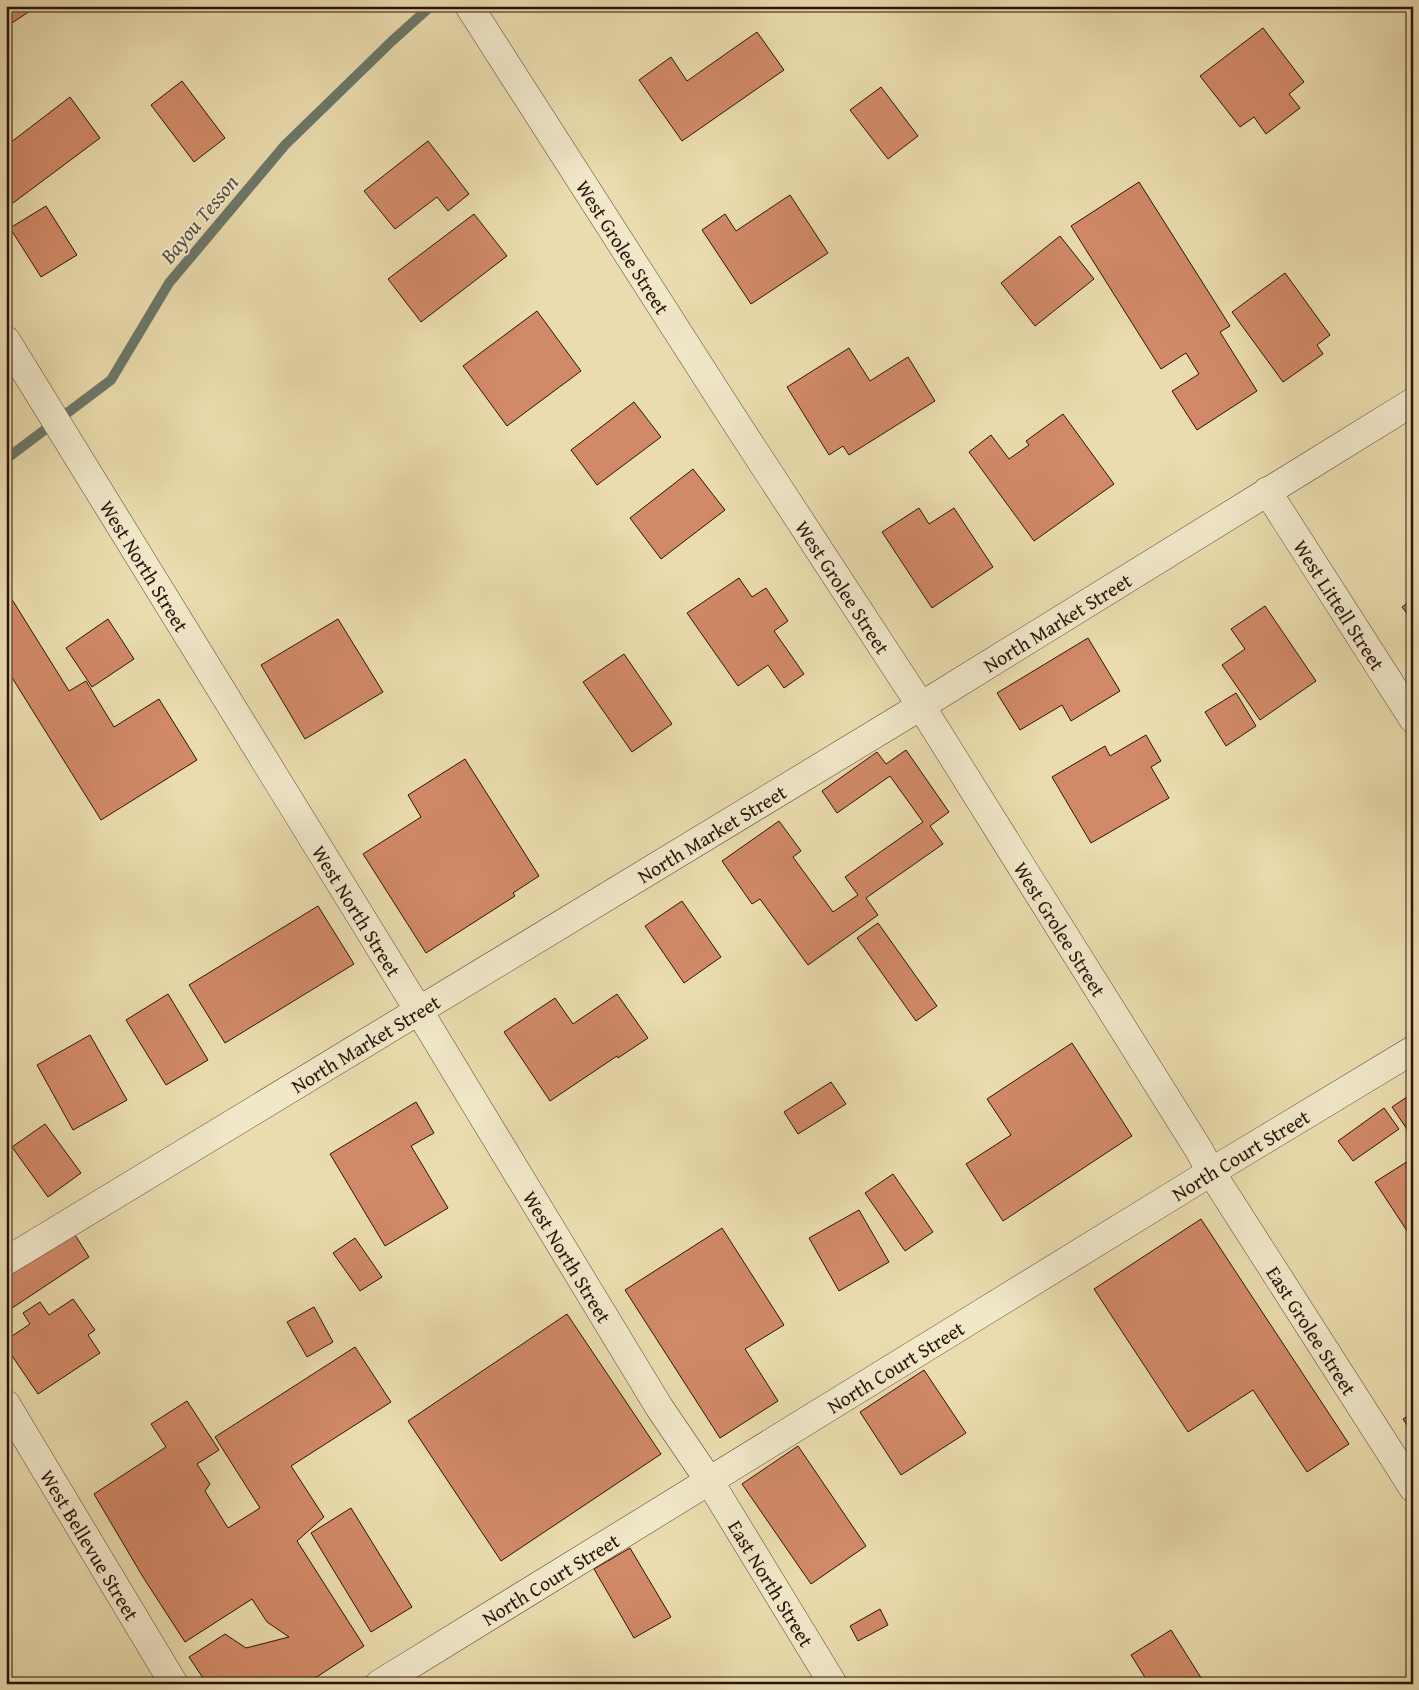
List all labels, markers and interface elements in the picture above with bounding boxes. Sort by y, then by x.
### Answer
water label: Bayou Tesson [152,168,246,271]
street label: West Grolee Street [569,174,677,320]
street label: West North Street [93,494,197,637]
street label: West Grolee Street [789,514,898,659]
street label: West Littell Street [1287,534,1393,676]
street label: North Market Street [977,565,1137,679]
street label: North Market Street [631,777,791,890]
street label: West North Street [306,839,409,982]
street label: West Grolee Street [1007,856,1114,1002]
street label: North Market Street [285,987,445,1100]
street label: North Court Street [1166,1102,1315,1208]
street label: West North Street [517,1185,619,1328]
street label: East Grolee Street [1260,1260,1364,1401]
street label: North Court Street [821,1313,969,1420]
street label: West Bellevue Street [34,1464,147,1626]
street label: East North Street [722,1514,821,1652]
street label: North Court Street [476,1525,624,1632]

